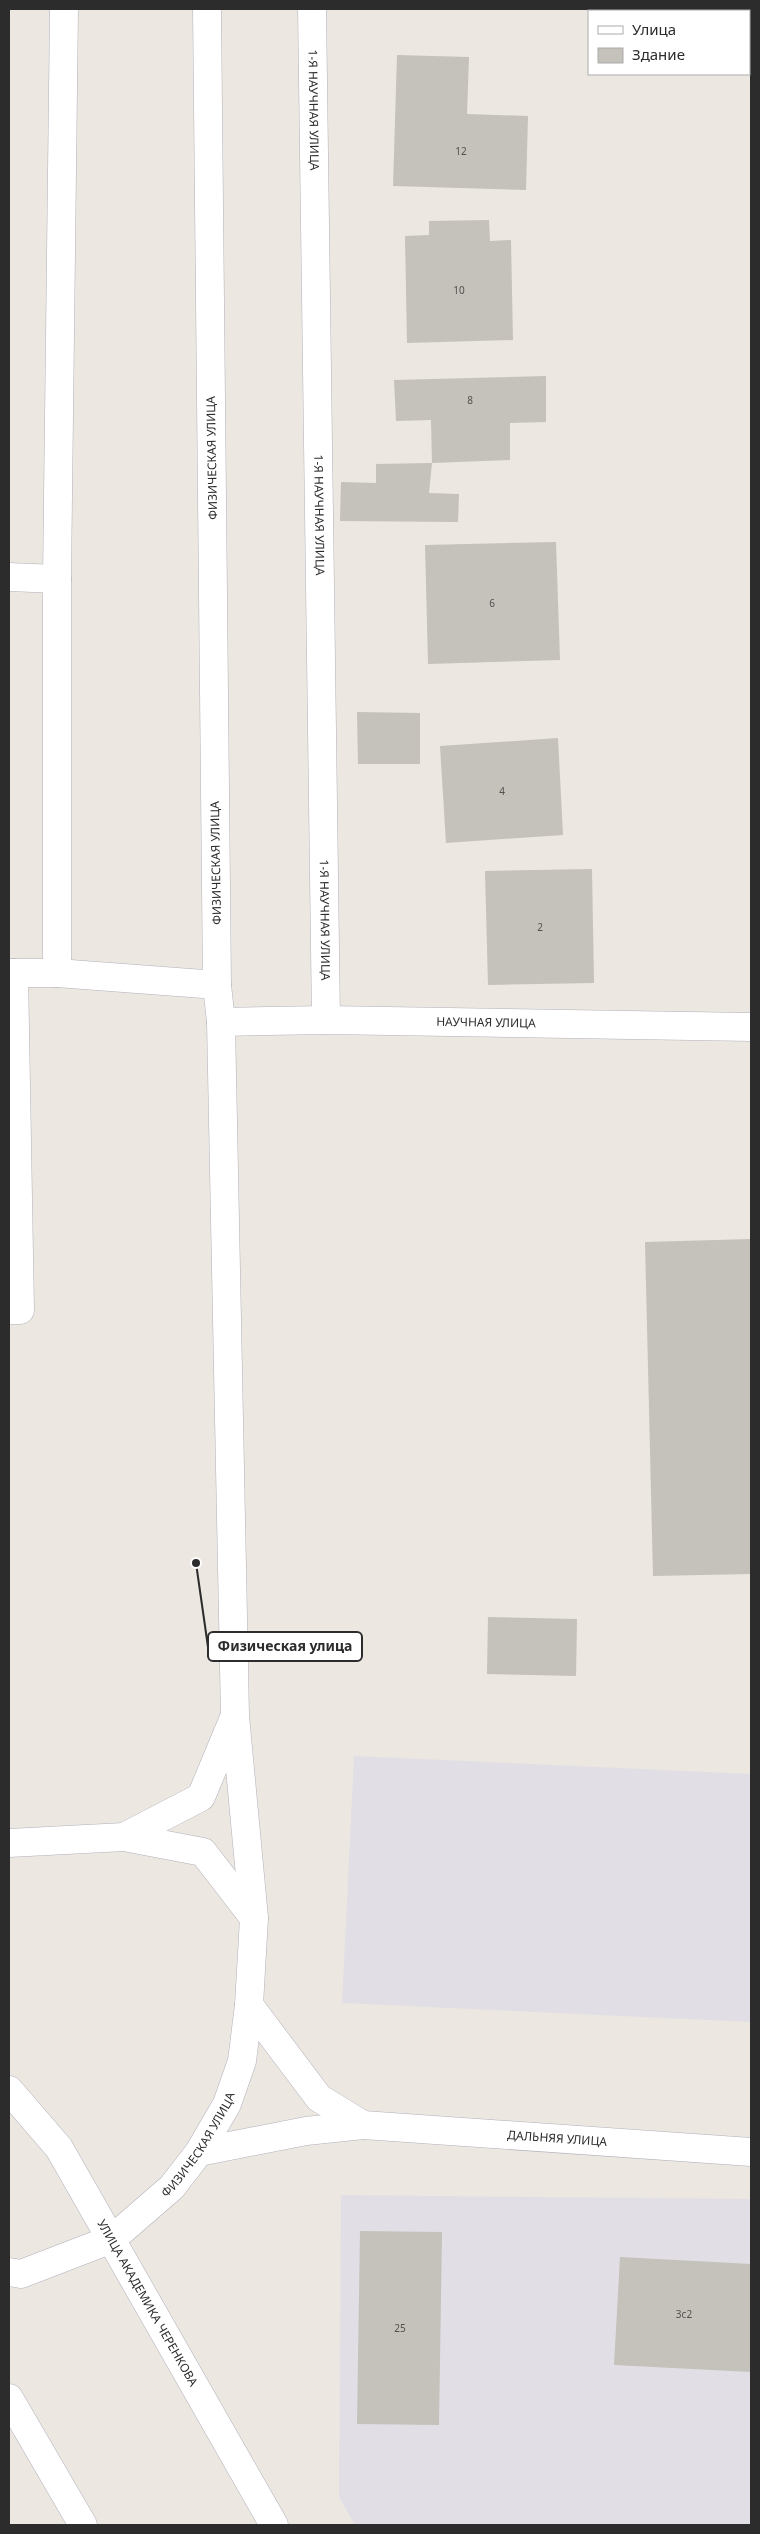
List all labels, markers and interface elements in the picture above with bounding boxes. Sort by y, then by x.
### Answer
legend [588,10,750,75]
text: Улица [632,19,676,39]
text: Здание [632,44,685,64]
street label: 1-Я НАУЧНАЯ УЛИЦА [305,49,323,171]
house number: 12 [455,144,467,158]
house number: 10 [453,283,465,297]
house number: 8 [467,393,473,407]
street label: ФИЗИЧЕСКАЯ УЛИЦА [202,396,221,520]
street label: 1-Я НАУЧНАЯ УЛИЦА [310,454,329,576]
house number: 6 [489,596,495,610]
house number: 4 [499,784,505,798]
street label: ФИЗИЧЕСКАЯ УЛИЦА [206,801,225,925]
street label: 1-Я НАУЧНАЯ УЛИЦА [316,859,334,981]
house number: 2 [537,920,543,934]
street label: НАУЧНАЯ УЛИЦА [436,1013,536,1031]
callout: Физическая улица [208,1632,362,1661]
text: Физическая улица [218,1636,352,1655]
street label: ФИЗИЧЕСКАЯ УЛИЦА [157,2089,239,2201]
street label: ДАЛЬНЯЯ УЛИЦА [507,2126,608,2150]
street label: УЛИЦА АКАДЕМИКА ЧЕРЕНКОВА [94,2216,202,2390]
house number: 3с2 [676,2307,692,2321]
house number: 25 [394,2321,406,2335]

